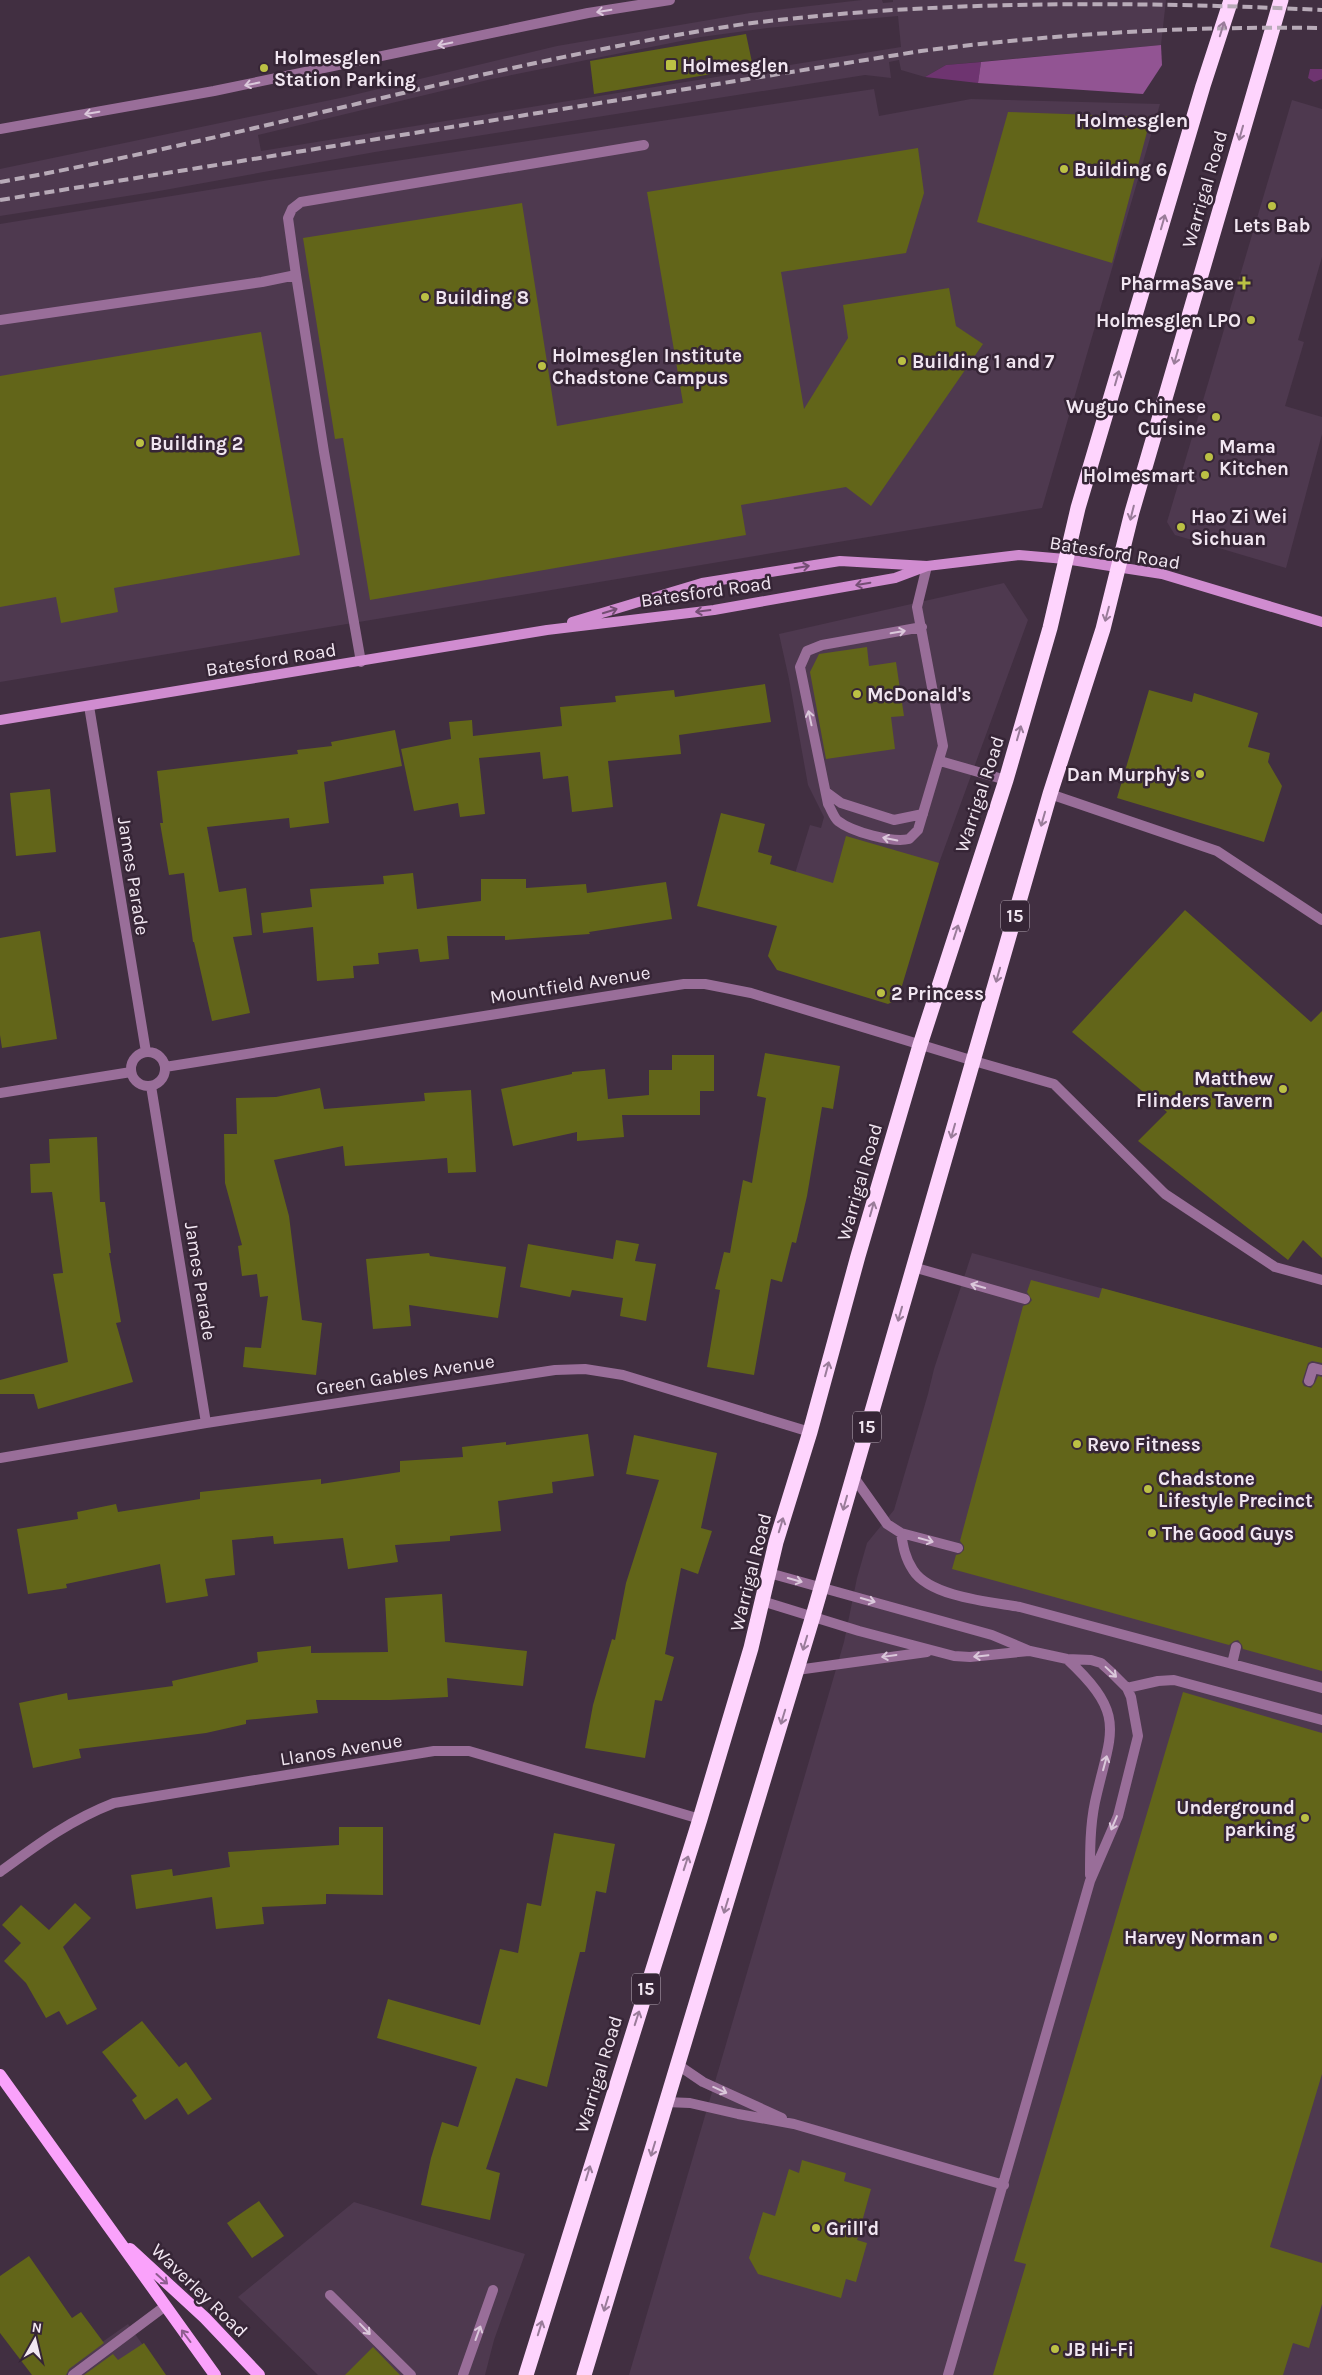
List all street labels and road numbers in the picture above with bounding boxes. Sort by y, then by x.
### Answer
street label: Warrigal Road [1178,128,1232,250]
street label: Batesford Road [1048,532,1182,574]
street label: Batesford Road [639,572,773,612]
street label: Batesford Road [204,639,338,681]
street label: Warrigal Road [951,733,1009,855]
street label: James Parade [113,815,153,937]
road number: 15 [1001,900,1029,931]
street label: Mountfield Avenue [488,961,652,1009]
street label: Warrigal Road [833,1121,887,1243]
street label: James Parade [180,1220,220,1342]
street label: Green Gables Avenue [314,1350,496,1400]
road number: 15 [853,1411,881,1442]
street label: Warrigal Road [726,1511,776,1634]
street label: Llanos Avenue [278,1729,404,1771]
road number: 15 [632,1974,660,2005]
street label: Warrigal Road [571,2013,627,2135]
street label: Waverley Road [147,2239,252,2342]

